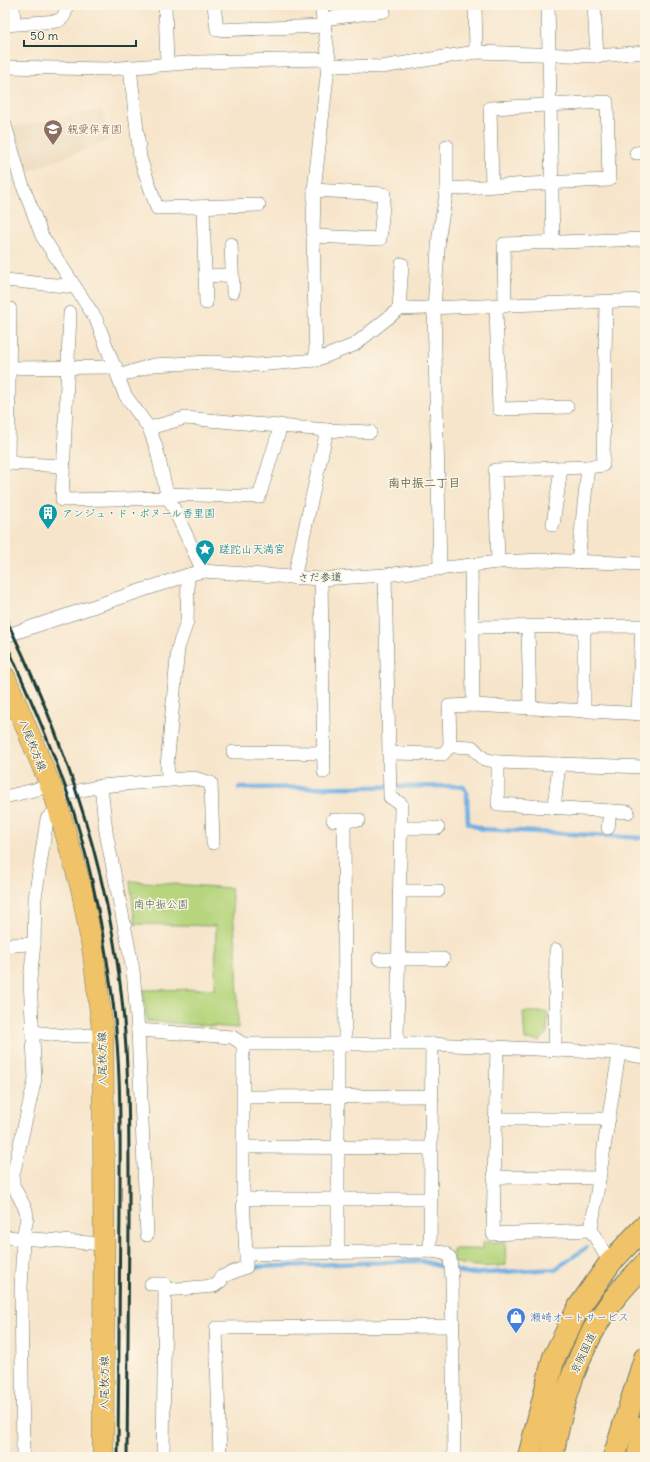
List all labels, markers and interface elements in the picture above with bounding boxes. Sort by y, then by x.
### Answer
scale bar [24,22,136,48]
text: 50 m [30,28,59,43]
school or university icon: 親愛保育園 [42,118,64,146]
place label: 親愛保育園 [67,122,122,136]
district label: 南中振二丁目 [388,475,460,490]
building icon: アンジュ・ド・ボヌール香里園 [37,502,59,530]
place label: アンジュ・ド・ボヌール香里園 [62,506,215,520]
place icon: 蹉跎山天満宮 [194,538,216,566]
place label: 蹉跎山天満宮 [219,542,285,556]
street label: さだ参道 [298,570,342,584]
street label: 八尾枚方線 [16,717,50,773]
park label: 南中振公園 [134,897,189,911]
street label: 八尾枚方線 [95,1031,109,1087]
shop icon: 瀬崎オートサービス [505,1306,527,1334]
place label: 瀬崎オートサービス [530,1310,629,1324]
street label: 京阪国道 [567,1330,599,1376]
street label: 八尾枚方線 [97,1356,111,1411]

